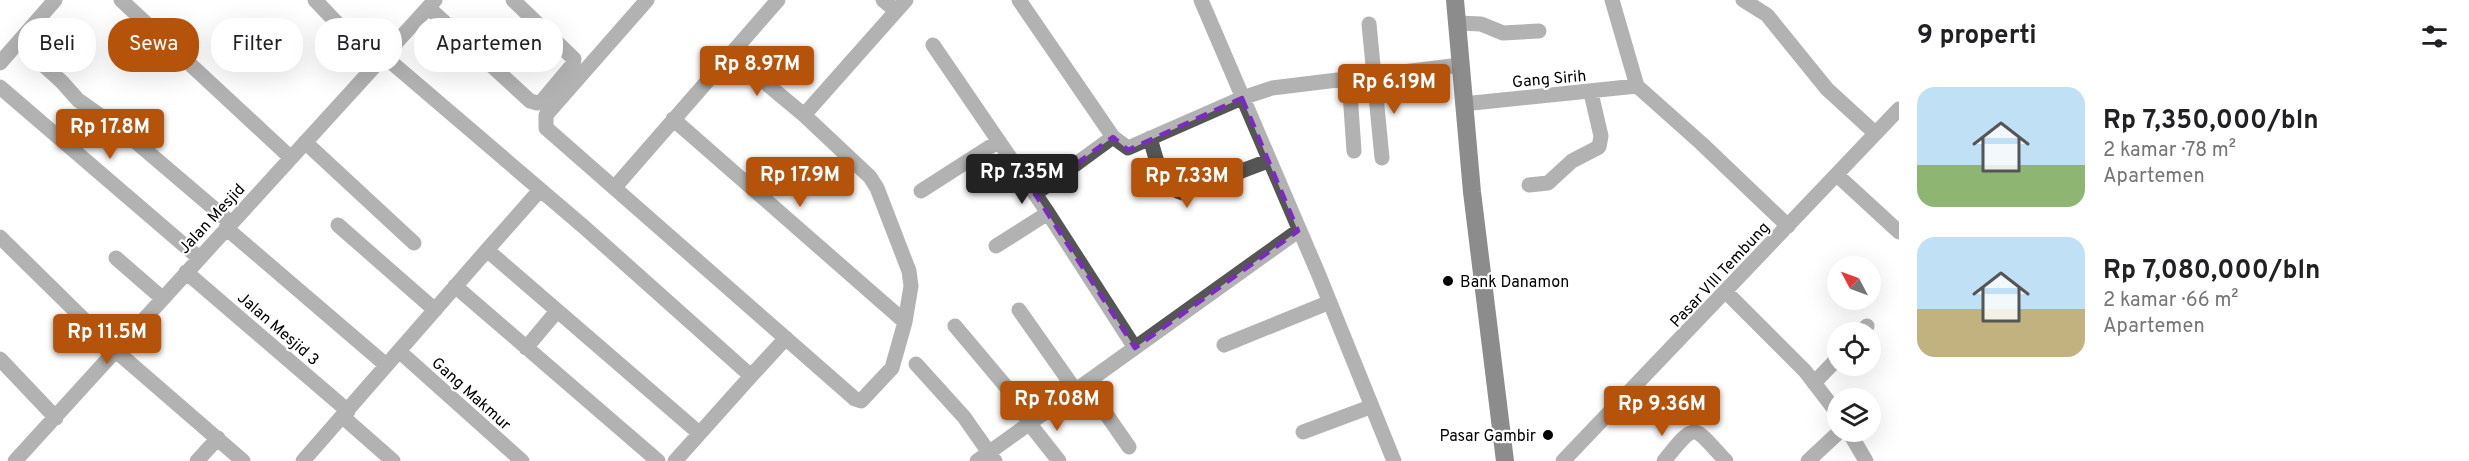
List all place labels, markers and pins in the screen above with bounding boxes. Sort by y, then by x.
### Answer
pin: Rp 8.97M [695,46,819,97]
pin: Rp 6.19M [1332,64,1456,115]
pin: Rp 17.8M [48,109,172,160]
pin: Rp 7.35M [960,154,1084,205]
pin: Rp 17.9M [738,157,862,208]
pin: Rp 7.33M [1125,158,1249,209]
place label: Bank Danamon [1460,273,1569,293]
marker: Bank Danamon [1441,274,1455,288]
pin: Rp 11.5M [45,314,169,365]
pin: Rp 7.08M [995,381,1119,432]
pin: Rp 9.36M [1600,386,1724,437]
place label: Pasar Gambir [1439,427,1536,447]
marker: Pasar Gambir [1541,428,1555,442]

